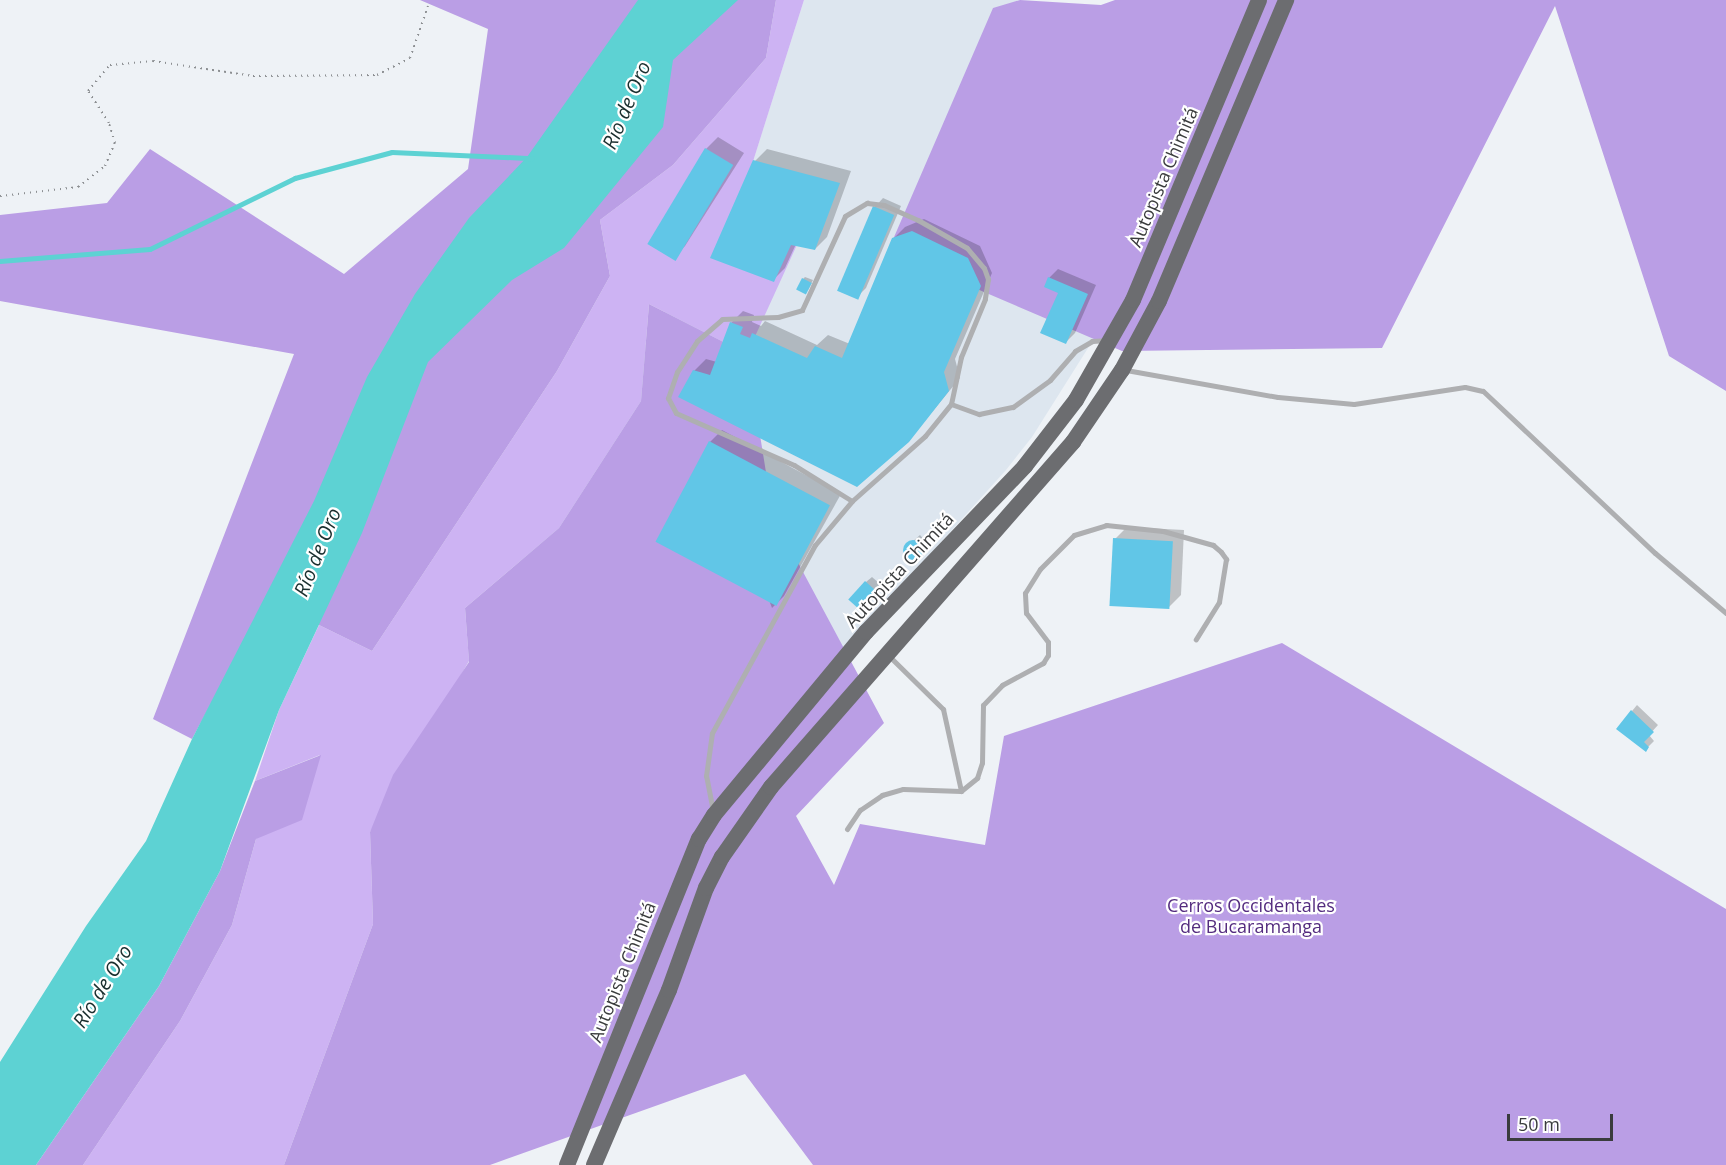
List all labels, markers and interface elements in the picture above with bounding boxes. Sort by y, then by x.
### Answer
water label: Río de Oro [597,57,655,153]
street label: Autopista Chimitá [1124,104,1202,250]
water label: Río de Oro [288,504,346,600]
street label: Autopista Chimitá [840,508,958,632]
park label: Cerros Occidentales de Bucaramanga [1167,895,1335,938]
street label: Autopista Chimitá [584,899,660,1045]
water label: Río de Oro [67,940,137,1032]
scale bar [1510,1102,1616,1140]
text: 50 m [1518,1112,1560,1136]

